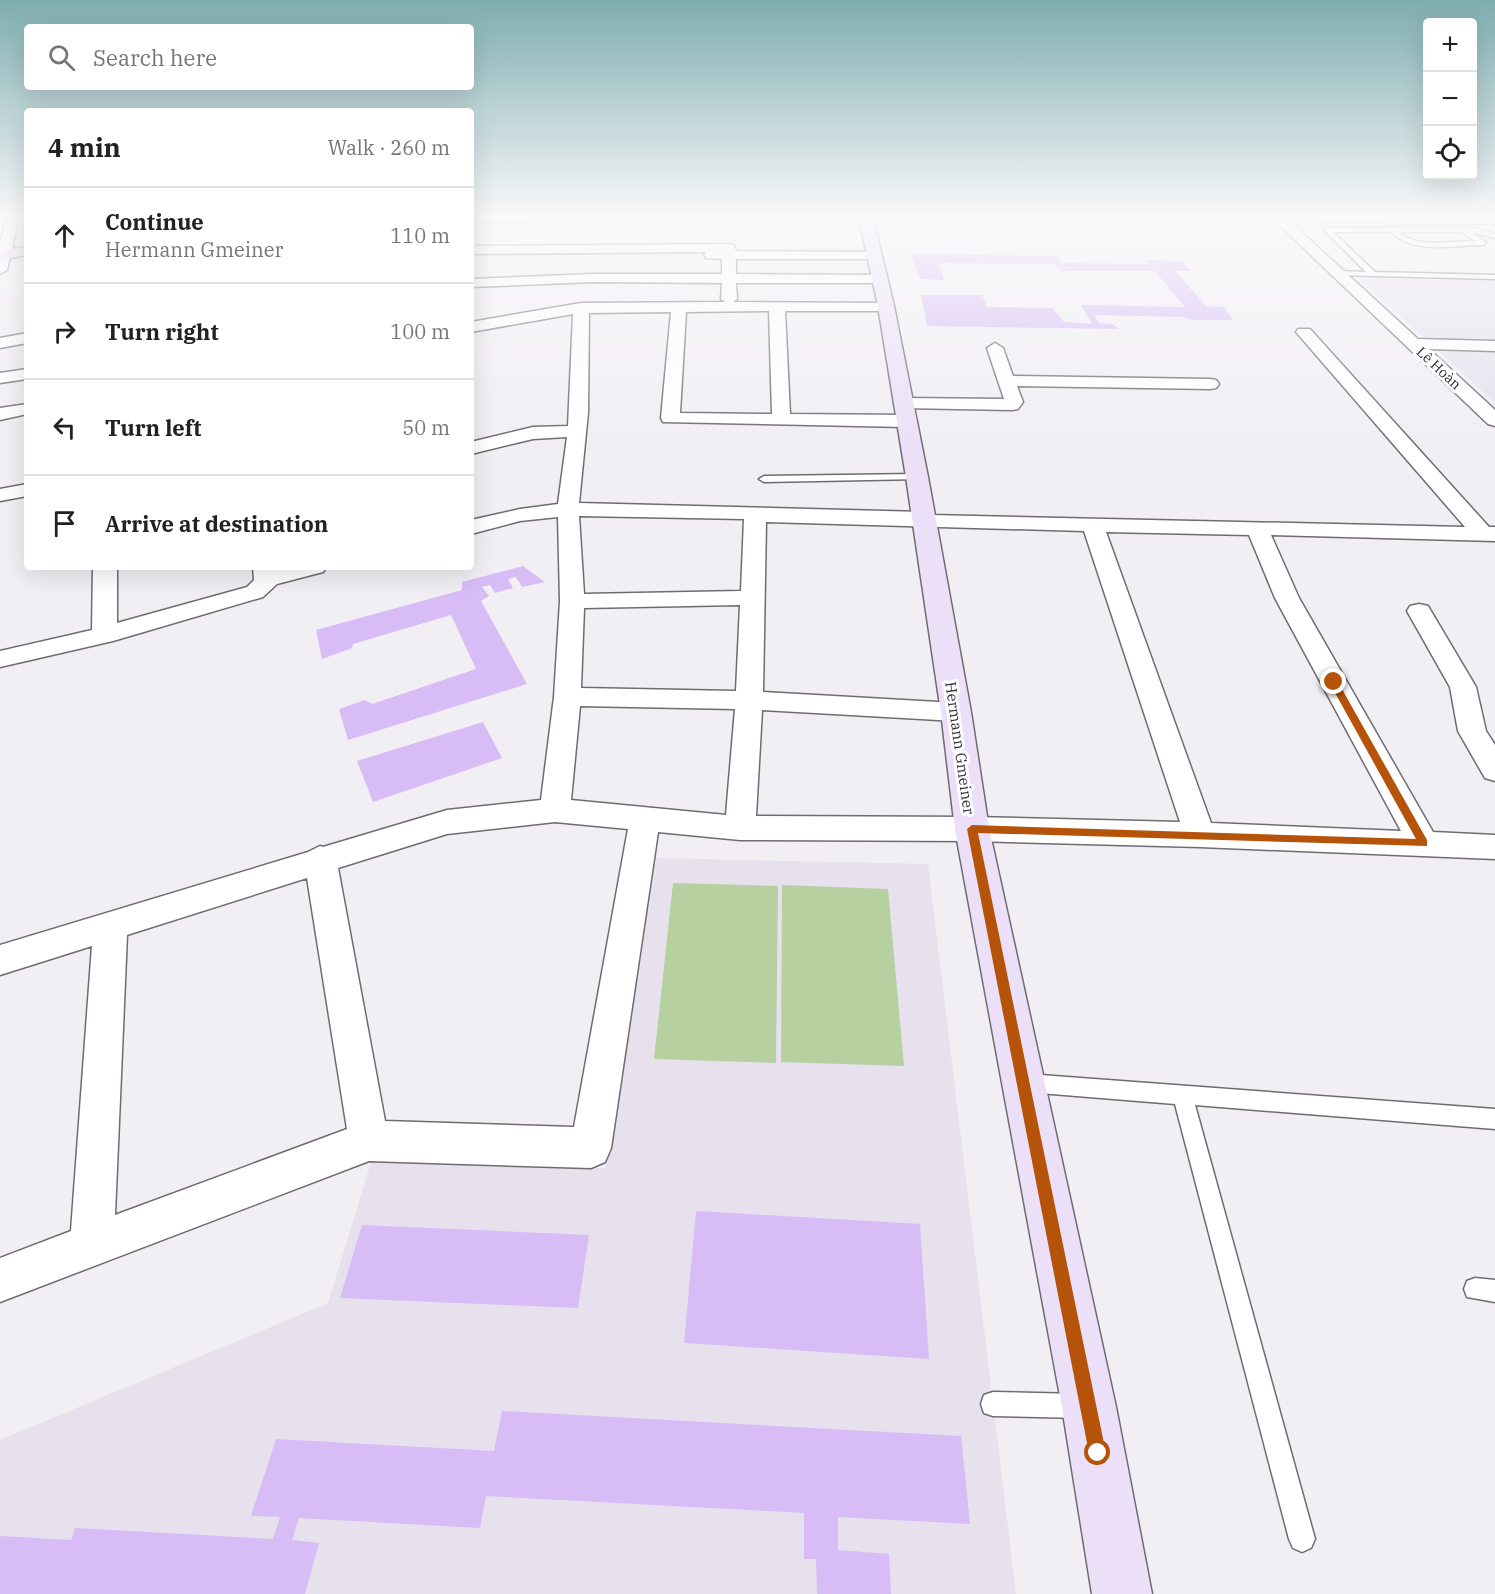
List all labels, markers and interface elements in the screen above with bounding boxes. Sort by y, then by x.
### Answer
map controls [1423,18,1477,180]
button: + [1423,18,1477,72]
search box [24,24,474,90]
icon: search [45,41,78,74]
text: Search here [93,43,217,72]
button: − [1423,72,1477,126]
button: locate [1423,126,1477,180]
text: 4 min [48,130,121,164]
text: Walk · 260 m [328,134,450,161]
text: Continue [105,207,204,236]
icon: ahead [48,219,81,252]
text: 110 m [390,222,450,249]
text: Hermann Gmeiner [105,236,283,263]
icon: right [48,315,81,348]
text: Turn right [105,317,219,346]
text: 100 m [390,318,450,345]
street label: Lê Hoàn [1413,343,1465,393]
icon: left [48,411,81,444]
text: Turn left [105,413,201,442]
text: 50 m [402,414,450,441]
icon: arrive [48,507,81,540]
text: Arrive at destination [105,509,328,538]
route end [1320,668,1346,694]
street label: Hermann Gmeiner [941,680,979,816]
route start [1084,1439,1110,1465]

